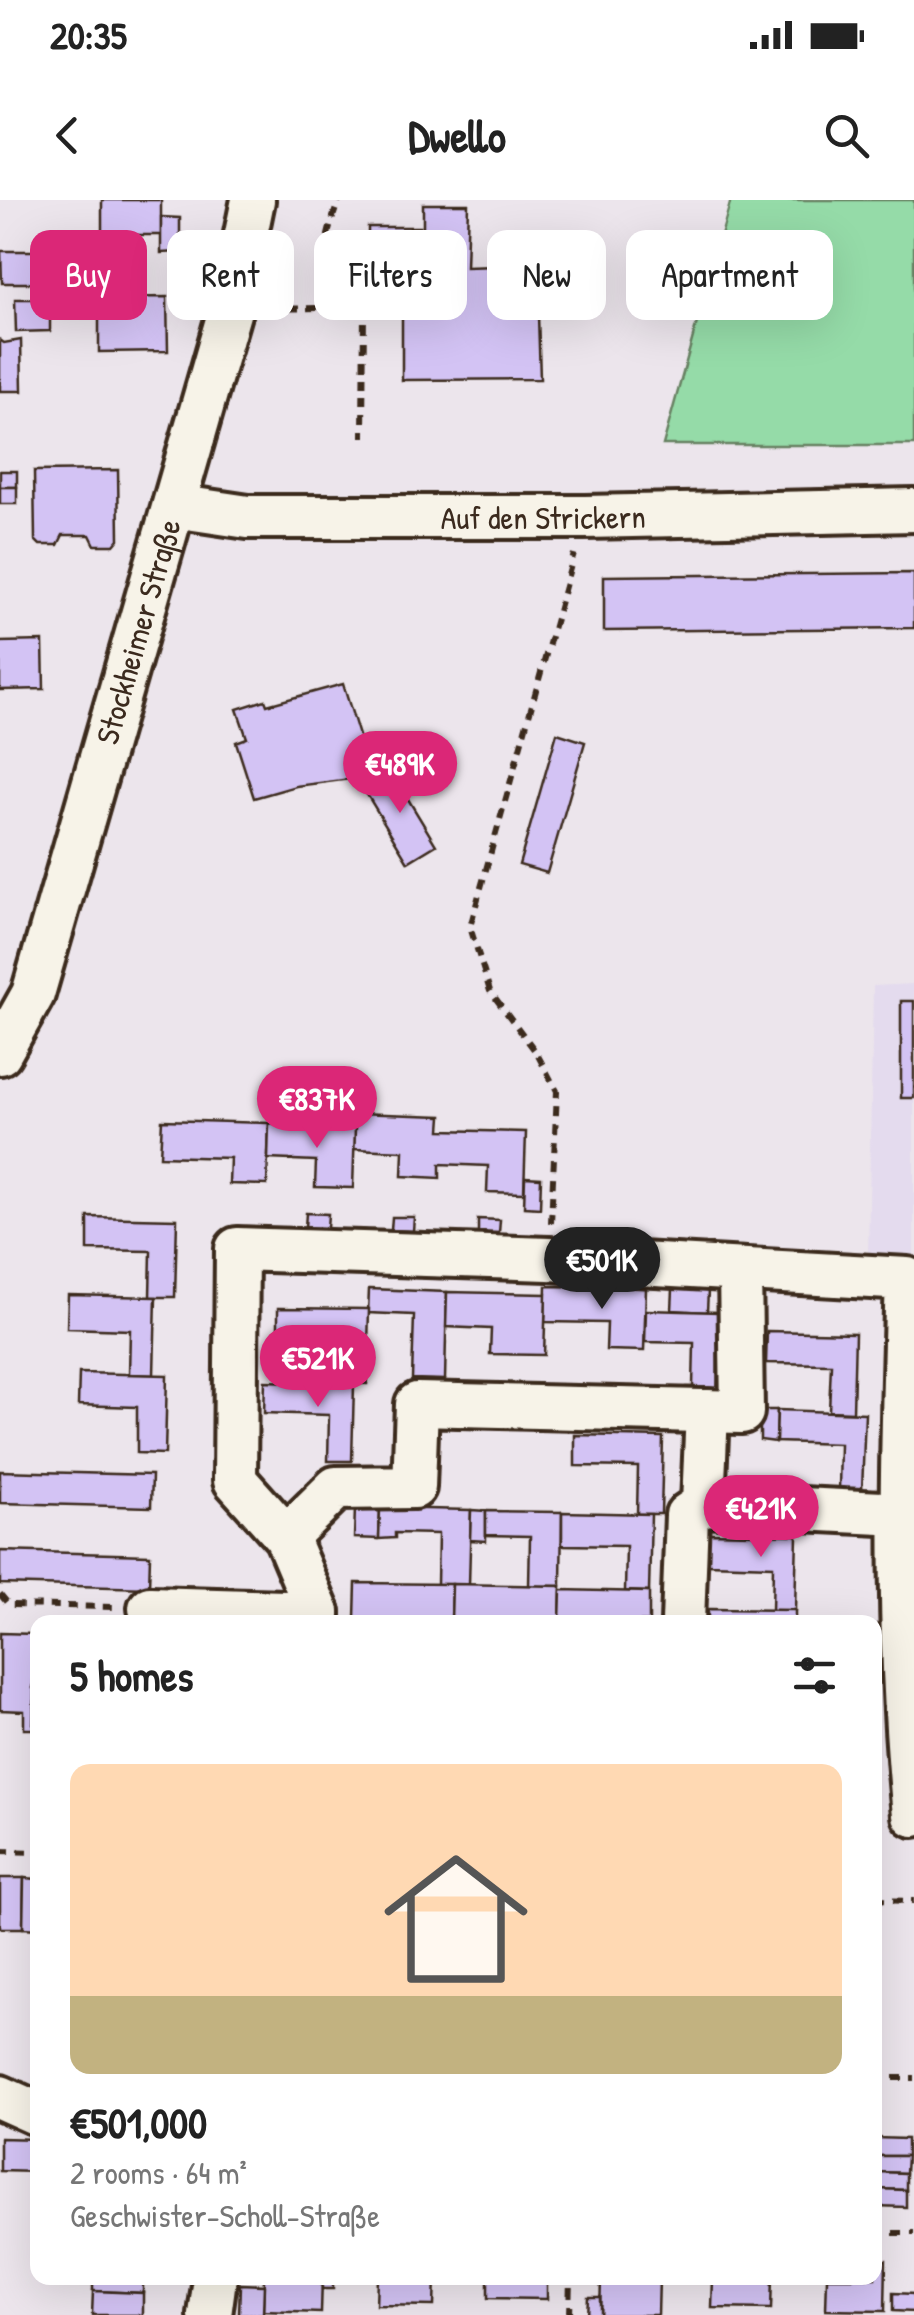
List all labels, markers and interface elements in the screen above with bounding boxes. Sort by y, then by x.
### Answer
text: 20:35 [50,9,127,61]
text: Dwello [408,105,506,166]
icon: back [40,108,95,163]
icon: search [819,108,874,163]
chip: Buy [30,230,147,320]
chip: Rent [167,230,294,320]
chip: Filters [314,230,467,320]
chip: New [487,230,606,320]
chip: Apartment [626,230,833,320]
street label: Auf den Strickern [441,494,646,539]
street label: Stockheimer Straße [85,514,190,749]
pin: €489K [330,731,470,816]
text: €489K [365,742,435,785]
pin: €837K [247,1066,387,1151]
text: €837K [279,1077,355,1120]
pin: €501K [532,1227,672,1312]
text: €501K [566,1238,638,1281]
pin: €521K [248,1325,388,1410]
text: €521K [282,1336,354,1379]
pin: €421K [691,1475,831,1560]
text: €421K [726,1486,796,1529]
text: 5 homes [70,1647,193,1704]
icon: filters [787,1648,842,1703]
icon: home [366,1829,546,2009]
text: €501,000 [70,2094,207,2151]
text: 2 rooms · 64 m² [70,2151,247,2194]
text: Geschwister-Scholl-Straße [70,2194,380,2237]

